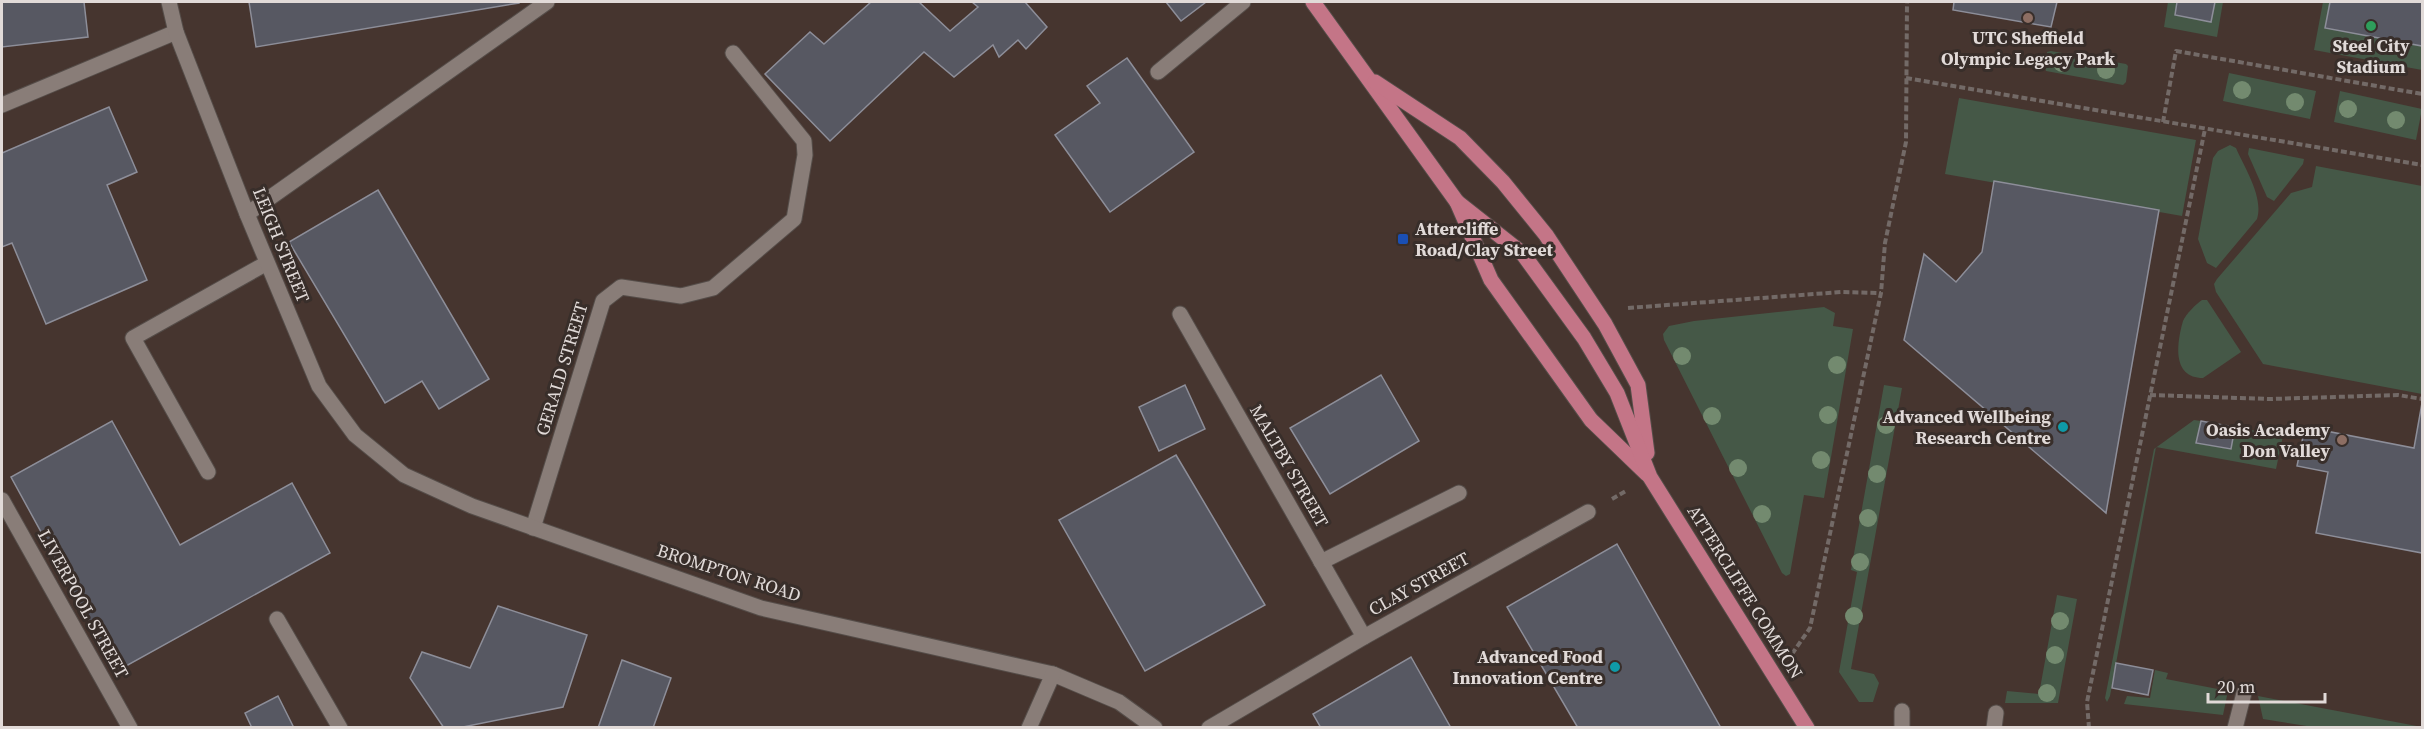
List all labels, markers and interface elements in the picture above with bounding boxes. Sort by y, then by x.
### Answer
marker: UTC Sheffield Olympic Legacy Park [2021,11,2035,25]
marker: Steel City Stadium [2364,19,2378,33]
place label: UTC Sheffield Olympic Legacy Park [1941,25,2115,71]
place label: Steel City Stadium [2332,33,2410,79]
street label: LEIGH STREET [247,183,316,306]
place label: Attercliffe Road/Clay Street [1415,216,1554,262]
marker: Attercliffe Road/Clay Street [1396,232,1410,246]
street label: GERALD STREET [529,299,594,439]
street label: MALTBY STREET [1244,400,1335,532]
place label: Advanced Wellbeing Research Centre [1883,404,2051,450]
place label: Oasis Academy Don Valley [2206,417,2330,463]
marker: Advanced Wellbeing Research Centre [2056,420,2070,434]
marker: Oasis Academy Don Valley [2335,433,2349,447]
street label: ATTERCLIFFE COMMON [1682,500,1809,683]
street label: LIVERPOOL STREET [32,525,135,683]
street label: BROMPTON ROAD [654,537,804,608]
street label: CLAY STREET [1364,545,1474,622]
place label: Advanced Food Innovation Centre [1453,644,1603,690]
marker: Advanced Food Innovation Centre [1608,660,1622,674]
scale bar [2208,666,2325,704]
text: 20 m [2217,674,2255,699]

